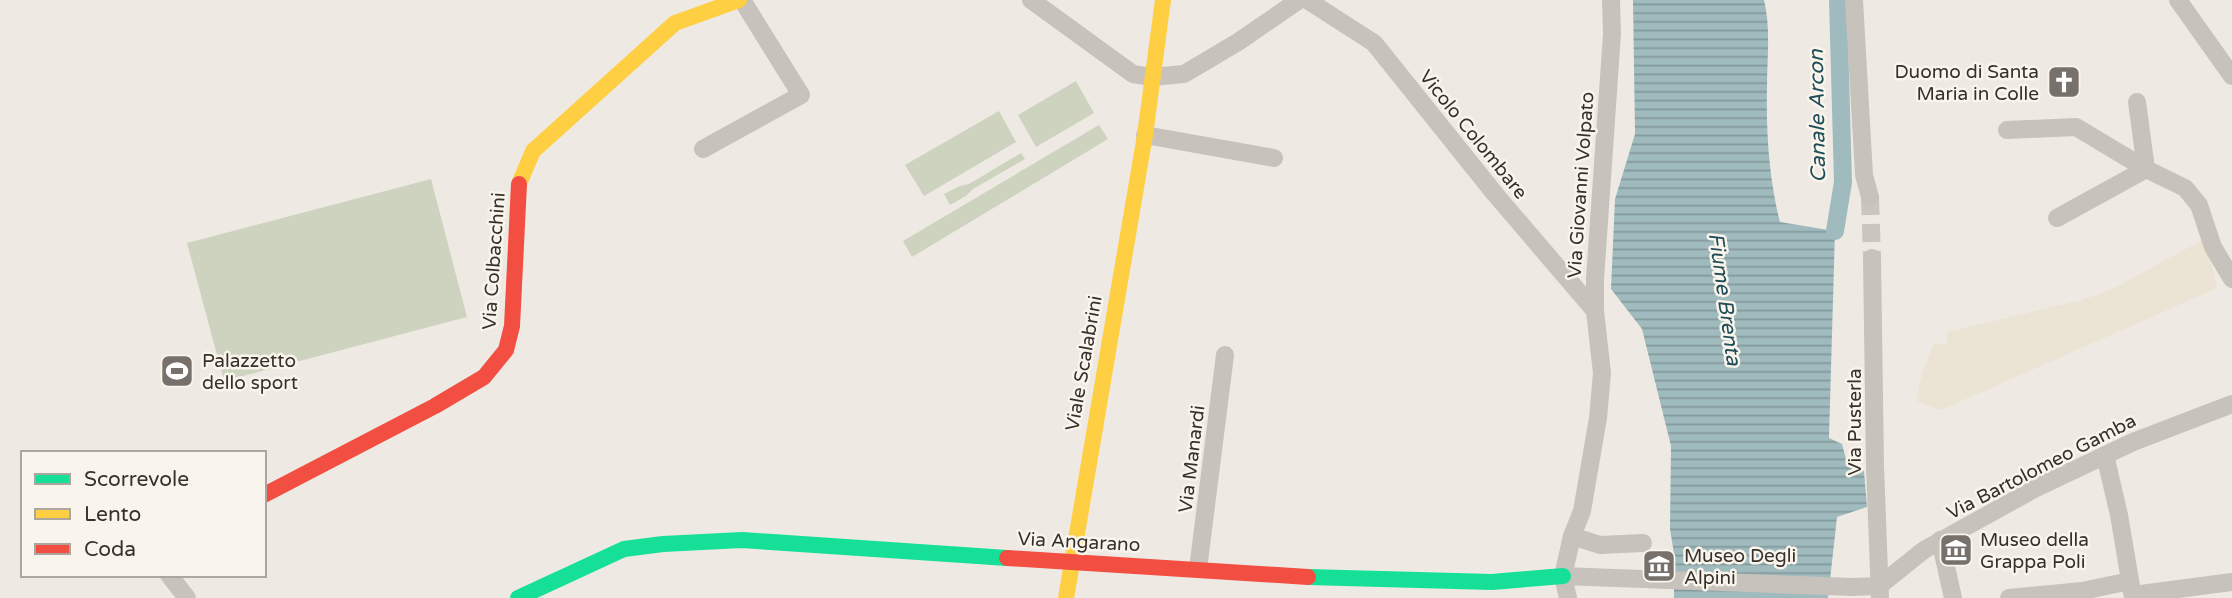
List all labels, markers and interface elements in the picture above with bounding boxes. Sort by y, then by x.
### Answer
water label: Canale Arcon [1804,48,1831,183]
place label: Duomo di Santa Maria in Colle [1895,61,2039,105]
church icon: Duomo di Santa Maria in Colle [2045,63,2083,101]
street label: Vicolo Colombare [1415,66,1532,203]
street label: Via Giovanni Volpato [1564,91,1598,279]
street label: Via Colbacchini [478,191,510,331]
water label: Fiume Brenta [1703,231,1746,368]
street label: Viale Scalabrini [1061,294,1107,433]
place label: Palazzetto dello sport [202,350,298,394]
sports icon: Palazzetto dello sport [158,352,196,390]
street label: Via Pusterla [1844,368,1866,476]
street label: Via Manardi [1174,404,1210,514]
street label: Via Bartolomeo Gamba [1943,410,2140,524]
legend [21,451,266,577]
text: Scorrevole [84,467,189,492]
text: Lento [84,502,141,527]
street label: Via Angarano [1017,528,1141,556]
place label: Museo della Grappa Poli [1980,529,2089,573]
museum icon: Museo della Grappa Poli [1937,531,1975,569]
text: Coda [84,537,136,562]
place label: Museo Degli Alpini [1684,545,1796,589]
museum icon: Museo Degli Alpini [1640,547,1678,585]

